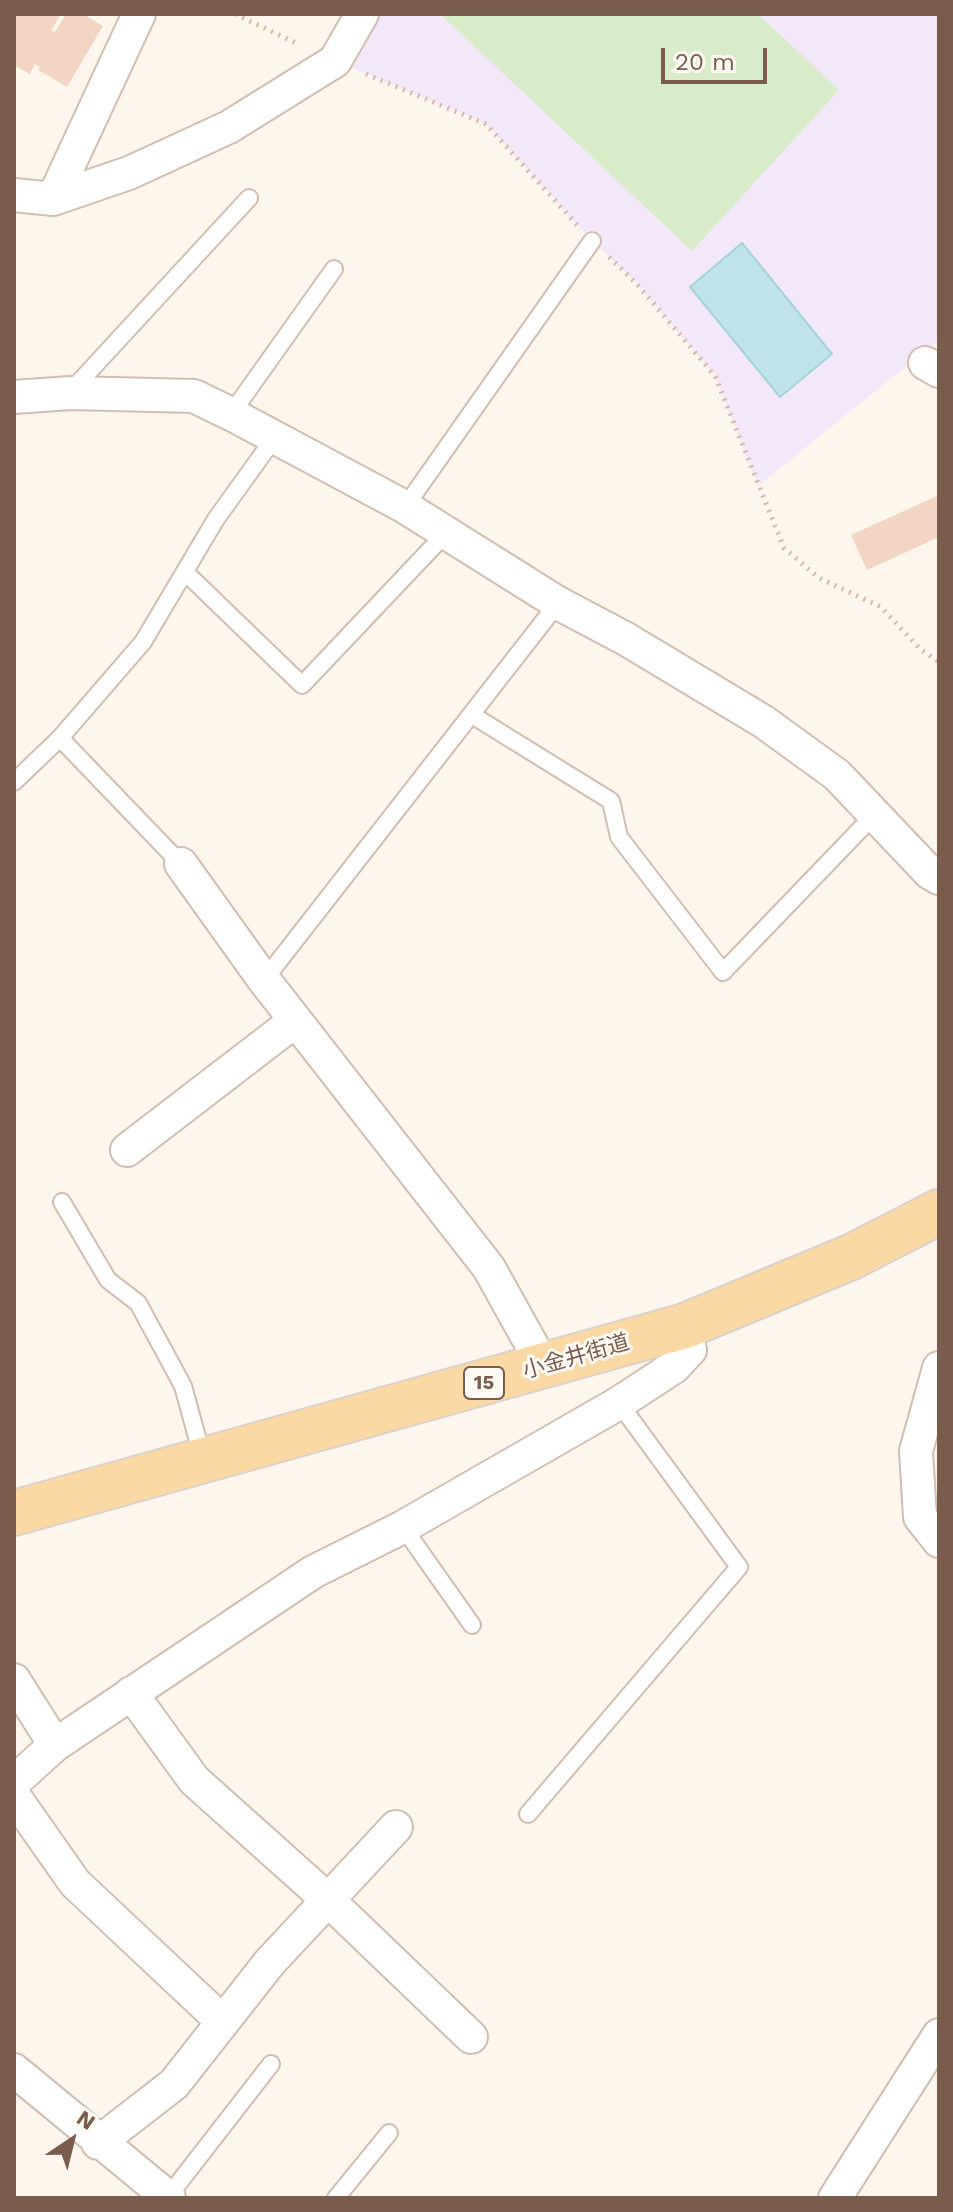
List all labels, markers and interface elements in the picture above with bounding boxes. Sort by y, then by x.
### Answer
scale bar [665,32,771,82]
text: 20 m [675,48,735,76]
street label: 小金井街道 [519,1329,633,1385]
road number: 15 [464,1367,504,1399]
north arrow [32,2100,112,2180]
text: N [72,2105,100,2135]

